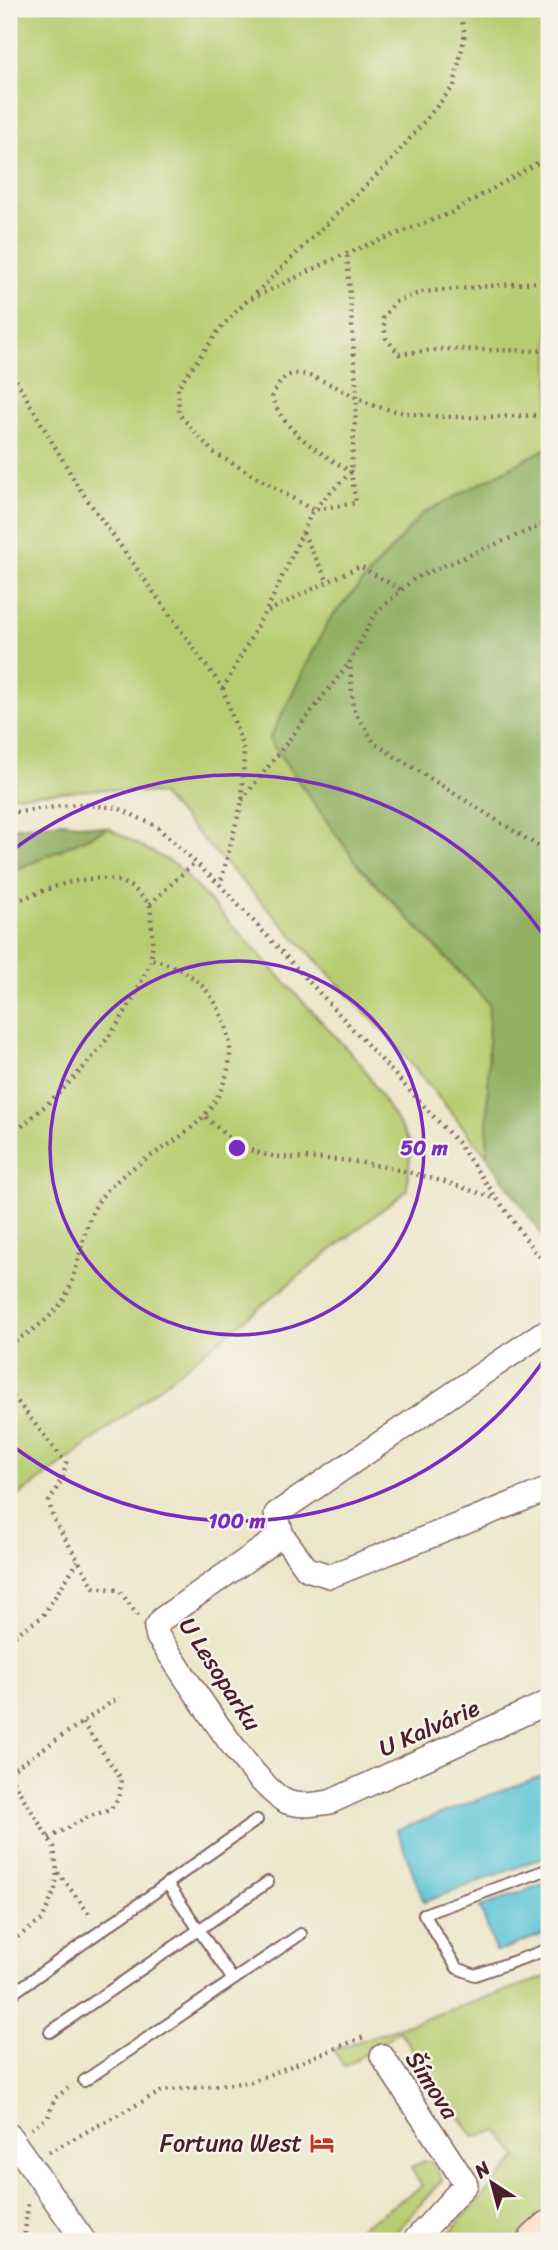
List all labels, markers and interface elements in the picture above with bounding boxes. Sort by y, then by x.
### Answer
text: 50 m [400,1129,449,1167]
centre of rings [225,1136,249,1160]
text: 100 m [208,1502,266,1540]
street label: U Lesoparku [167,1608,273,1740]
street label: U Kalvárie [372,1687,487,1769]
street label: Šímova [394,2042,471,2129]
place label: Fortuna West [160,2122,302,2164]
hotel icon: Fortuna West [308,2129,336,2157]
north arrow [456,2148,526,2218]
text: N [466,2152,498,2187]

